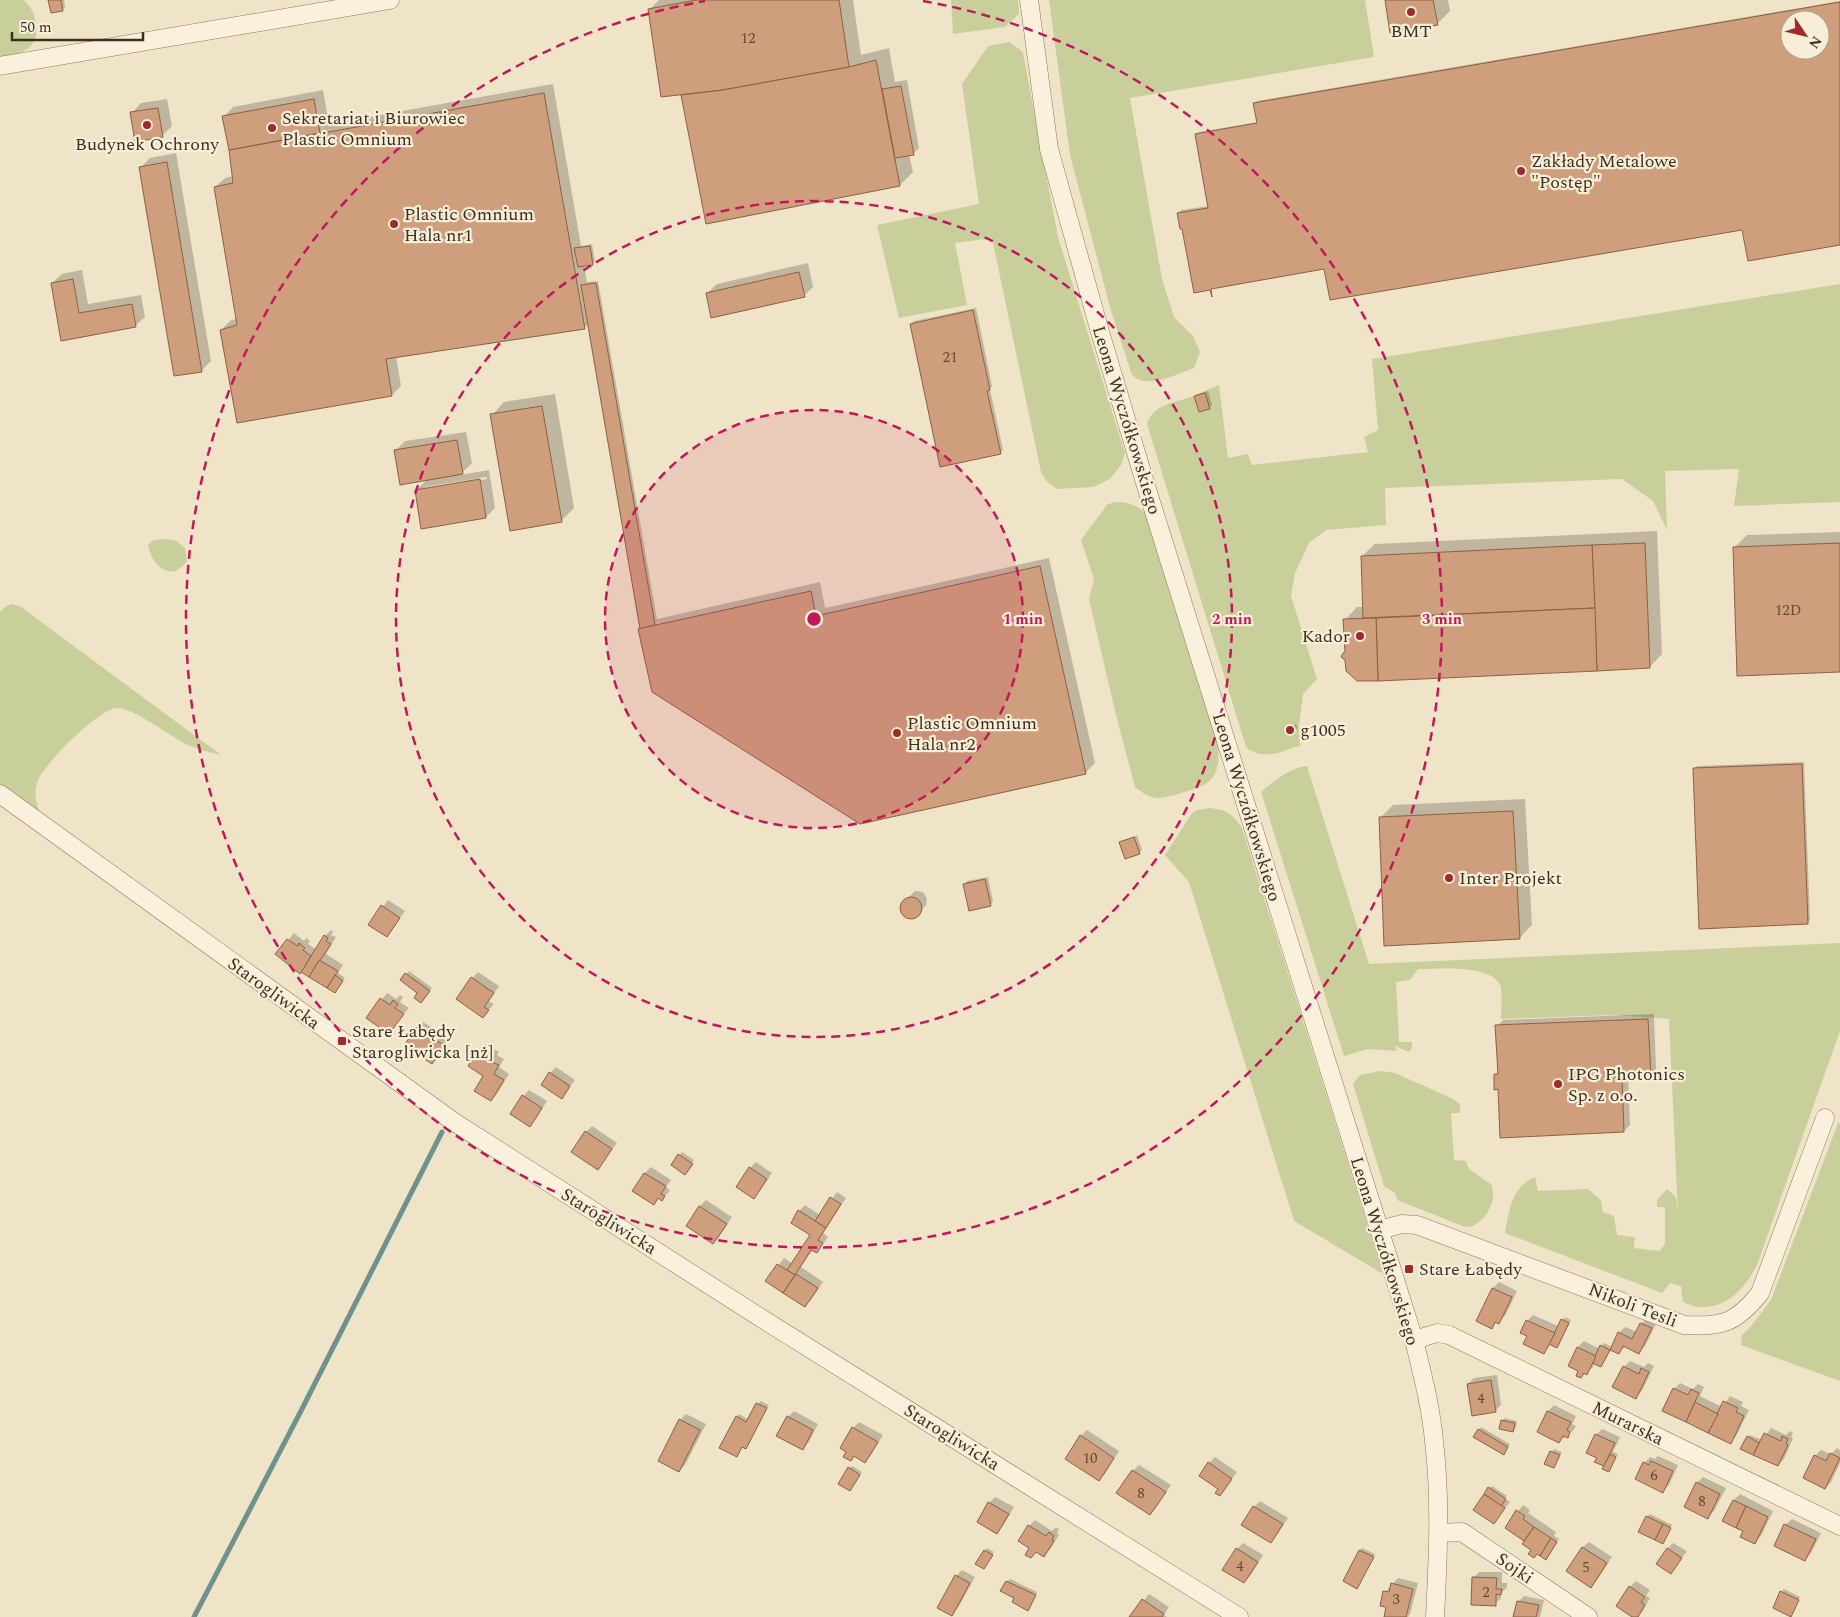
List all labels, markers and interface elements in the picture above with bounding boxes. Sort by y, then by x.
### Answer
marker: BMT [1405,6,1417,18]
scale bar [12,10,144,42]
north arrow [1780,10,1830,60]
text: 50 m [20,16,52,39]
place label: BMT [1390,18,1432,45]
house number: 12 [740,27,756,50]
text: N [1803,31,1827,53]
place label: Sekretariat i Biurowiec Plastic Omnium [282,105,465,153]
marker: Budynek Ochrony [141,119,153,131]
marker: Sekretariat i Biurowiec Plastic Omnium [266,122,278,134]
place label: Budynek Ochrony [75,131,220,158]
place label: Zakłady Metalowe "Postęp" [1531,148,1677,196]
marker: Zakłady Metalowe "Postęp" [1515,165,1527,177]
place label: Plastic Omnium Hala nr1 [404,201,534,249]
marker: Plastic Omnium Hala nr1 [388,218,400,230]
street label: Leona Wyczółkowskiego [1085,322,1168,518]
house number: 21 [942,346,958,369]
house number: 12D [1775,599,1801,622]
text: 1 min [1003,608,1043,631]
text: 2 min [1212,608,1252,631]
text: 3 min [1422,608,1462,631]
centre of rings [805,610,823,628]
place label: Kador [1302,623,1350,650]
marker: Kador [1354,630,1366,642]
street label: Leona Wyczółkowskiego [1205,709,1288,905]
place label: Plastic Omnium Hala nr2 [907,710,1037,758]
place label: g1005 [1300,717,1346,744]
marker: g1005 [1284,724,1296,736]
marker: Plastic Omnium Hala nr2 [891,727,903,739]
place label: Inter Projekt [1459,865,1562,892]
marker: Inter Projekt [1443,872,1455,884]
street label: Starogliwicka [222,951,326,1036]
place label: Stare Łabędy Starogliwicka [nż] [352,1018,493,1066]
marker: Stare Łabędy Starogliwicka [nż] [336,1035,348,1047]
place label: IPG Photonics Sp. z o.o. [1568,1061,1685,1109]
marker: IPG Photonics Sp. z o.o. [1552,1078,1564,1090]
street label: Leona Wyczółkowskiego [1343,1153,1426,1349]
street label: Starogliwicka [555,1181,662,1262]
place label: Stare Łabędy [1419,1256,1523,1283]
marker: Stare Łabędy [1403,1263,1415,1275]
street label: Nikoli Tesli [1584,1276,1681,1335]
house number: 4 [1477,1387,1485,1410]
street label: Murarska [1587,1394,1668,1453]
street label: Starogliwicka [898,1397,1005,1478]
house number: 10 [1082,1447,1098,1470]
house number: 6 [1650,1464,1658,1487]
house number: 8 [1137,1482,1145,1505]
house number: 8 [1698,1490,1706,1513]
street label: Sojki [1490,1546,1539,1591]
house number: 4 [1236,1555,1244,1578]
house number: 5 [1582,1556,1590,1579]
house number: 2 [1482,1581,1490,1604]
house number: 3 [1392,1588,1400,1611]

